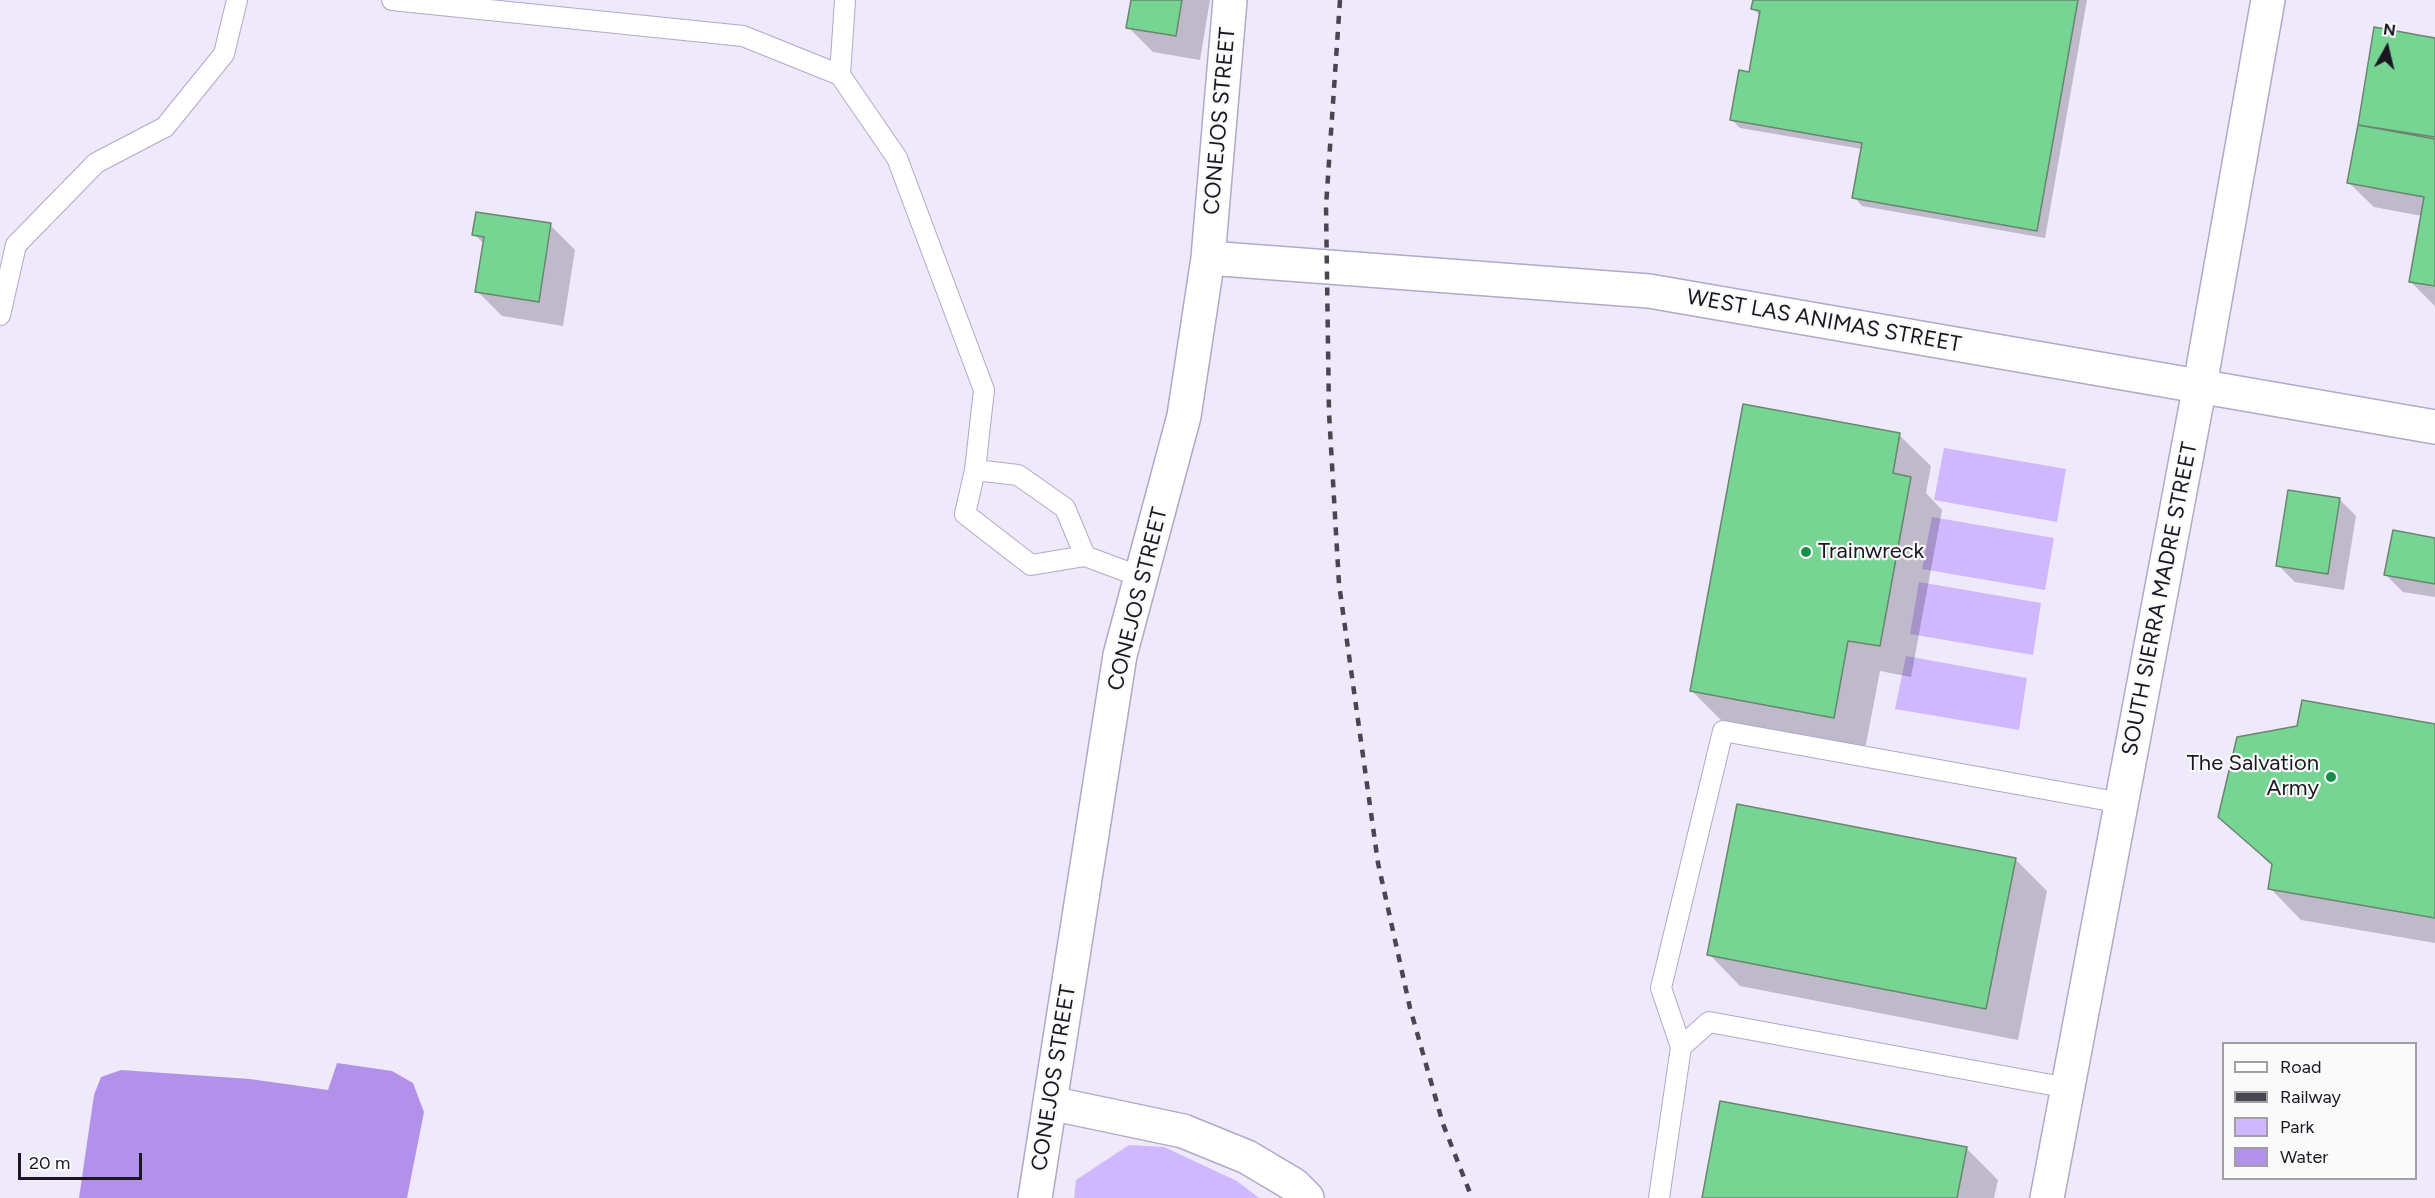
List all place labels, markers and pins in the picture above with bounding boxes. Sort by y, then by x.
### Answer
place label: Trainwreck [1818,539,1924,565]
marker: Trainwreck [1799,545,1813,559]
place label: The Salvation Army [2187,751,2319,802]
marker: The Salvation Army [2324,770,2338,784]

